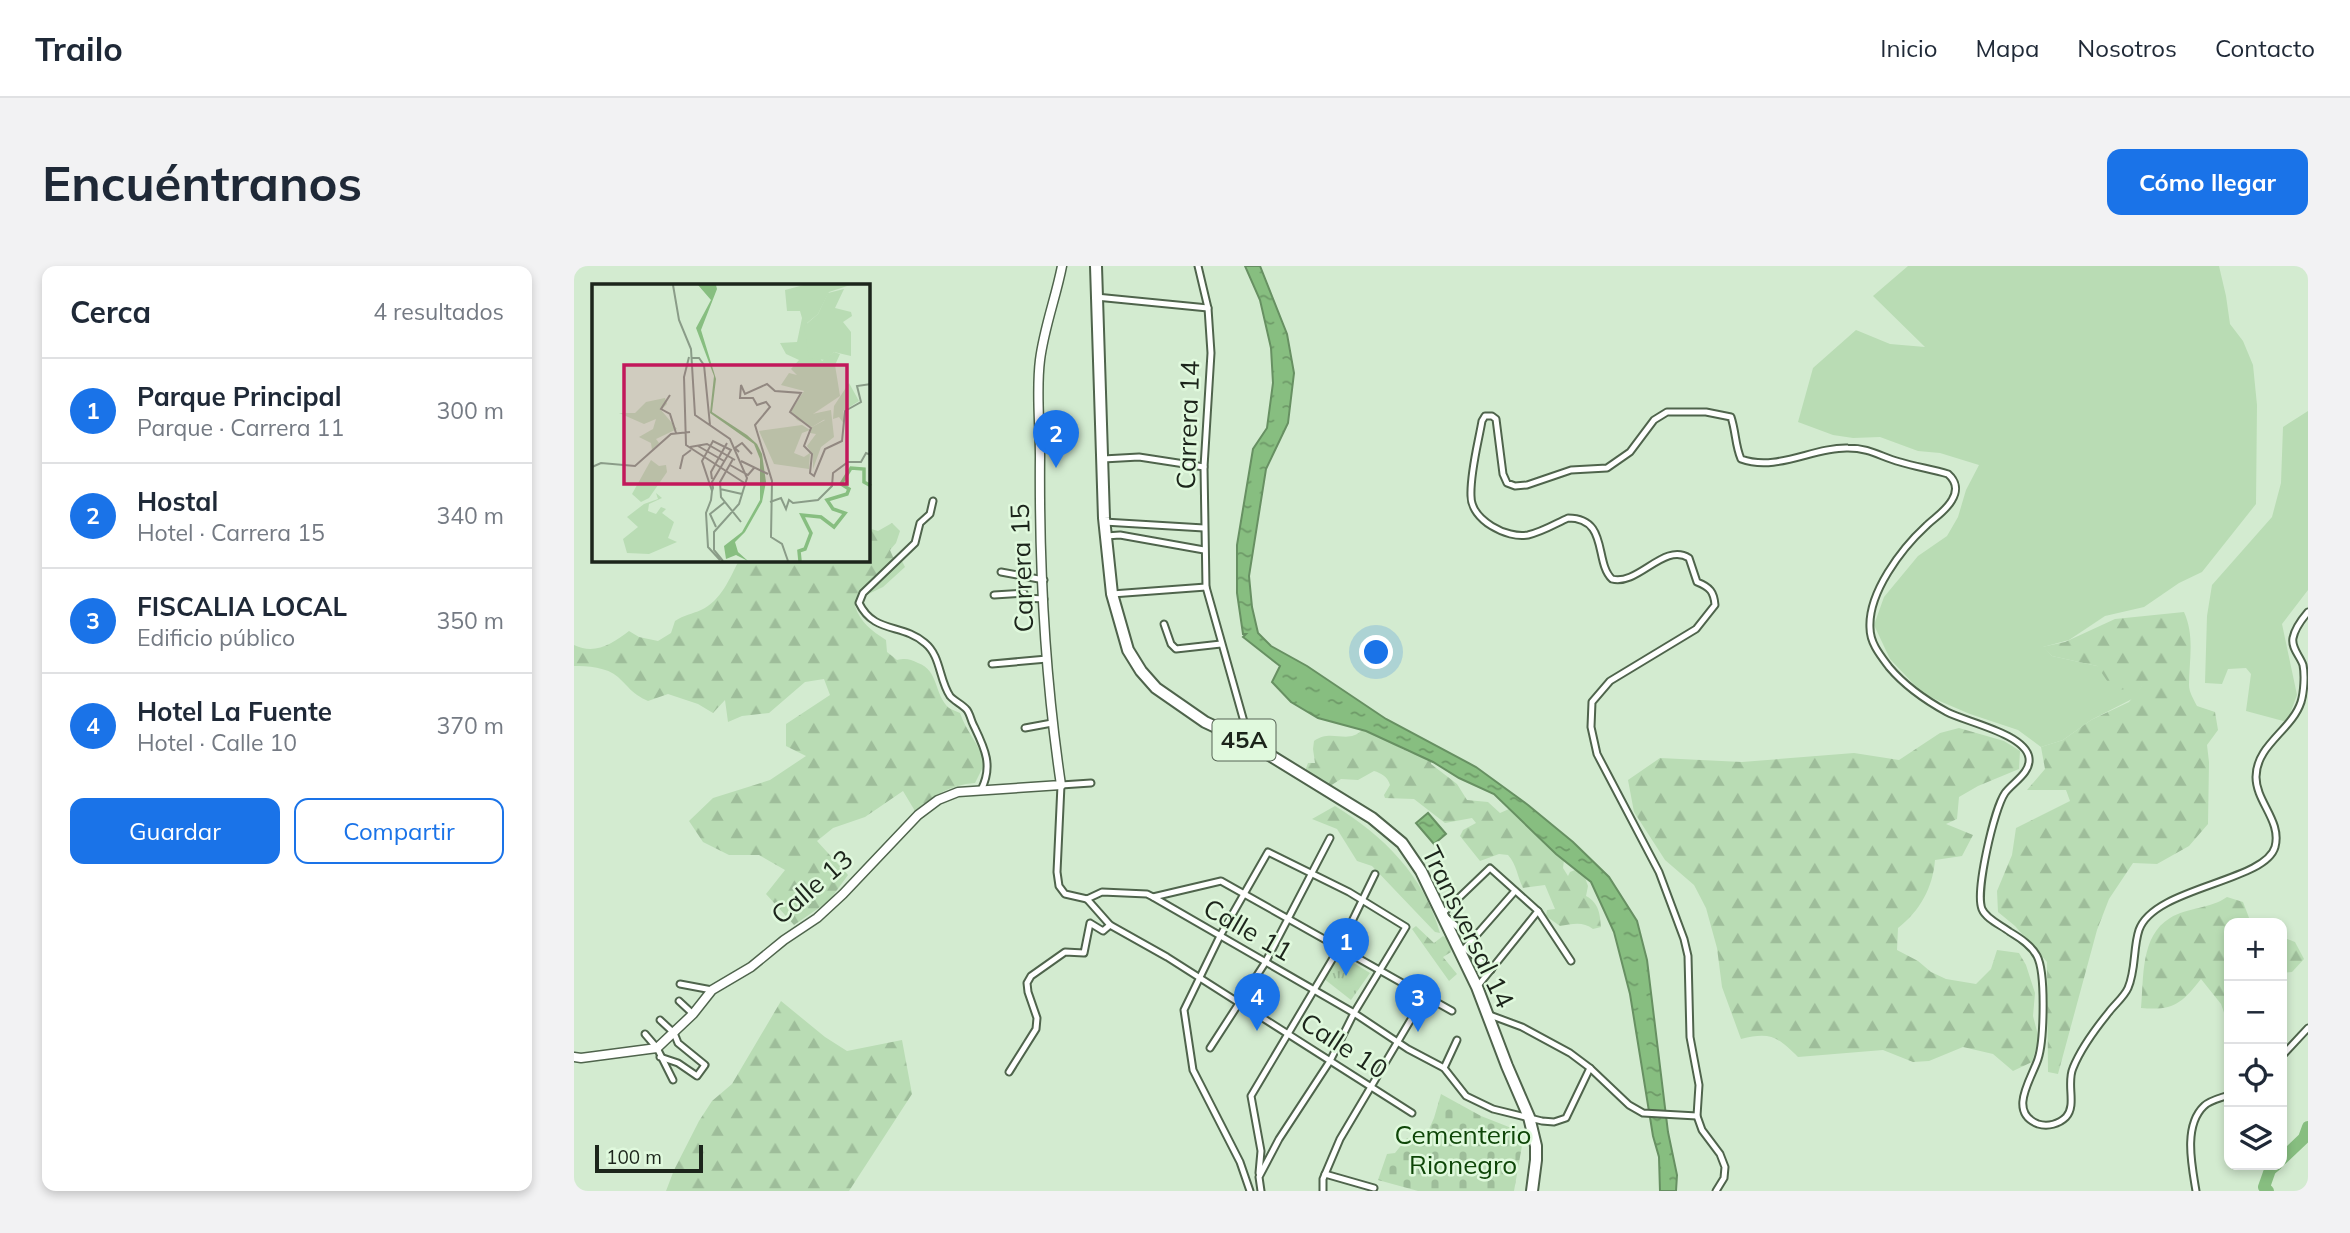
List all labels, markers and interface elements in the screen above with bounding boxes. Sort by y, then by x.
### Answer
text: Trailo [35,28,123,69]
text: Inicio [1880,33,1937,63]
text: Mapa [1975,33,2039,63]
text: Nosotros [2077,33,2177,63]
text: Contacto [2215,33,2315,63]
button: Cómo llegar [2107,149,2308,215]
text: Encuéntranos [42,152,362,213]
inset map [592,284,870,562]
text: Cerca [70,293,151,331]
text: 4 resultados [373,297,504,326]
street label: Carrera 14 [1169,360,1206,490]
text: Parque Principal [137,380,342,413]
text: 1 [86,396,100,425]
text: 300 m [436,396,504,425]
pin: 2 [1033,410,1079,468]
text: Parque · Carrera 11 [137,413,344,442]
text: Hostal [137,485,218,518]
text: 2 [86,501,100,530]
text: 340 m [436,501,504,530]
street label: Carrera 15 [1003,503,1040,633]
text: Hotel · Carrera 15 [137,518,325,547]
text: FISCALIA LOCAL [137,590,347,623]
text: 3 [86,606,100,635]
text: 350 m [436,606,504,635]
text: Edificio público [137,623,295,652]
your location [1359,635,1393,669]
text: Hotel La Fuente [137,695,332,728]
text: 4 [86,711,100,740]
text: 370 m [436,711,504,740]
road number: 45A [1212,719,1276,760]
text: Hotel · Calle 10 [137,728,297,757]
button: Guardar [70,798,280,864]
button: Compartir [294,798,504,864]
street label: Transversal 14 [1415,840,1522,1013]
street label: Calle 13 [764,842,859,931]
street label: Calle 11 [1198,891,1299,968]
pin: 1 [1323,918,1369,976]
map controls [2224,918,2287,1170]
button: + [2224,918,2287,981]
pin: 4 [1234,973,1280,1031]
pin: 3 [1395,974,1441,1032]
button: − [2224,981,2287,1044]
street label: Calle 10 [1294,1005,1394,1086]
button: locate [2224,1044,2287,1107]
button: layers [2224,1107,2287,1170]
park label: Cementerio Rionegro [1395,1118,1531,1181]
scale bar [595,1142,704,1174]
text: 100 m [606,1145,662,1169]

